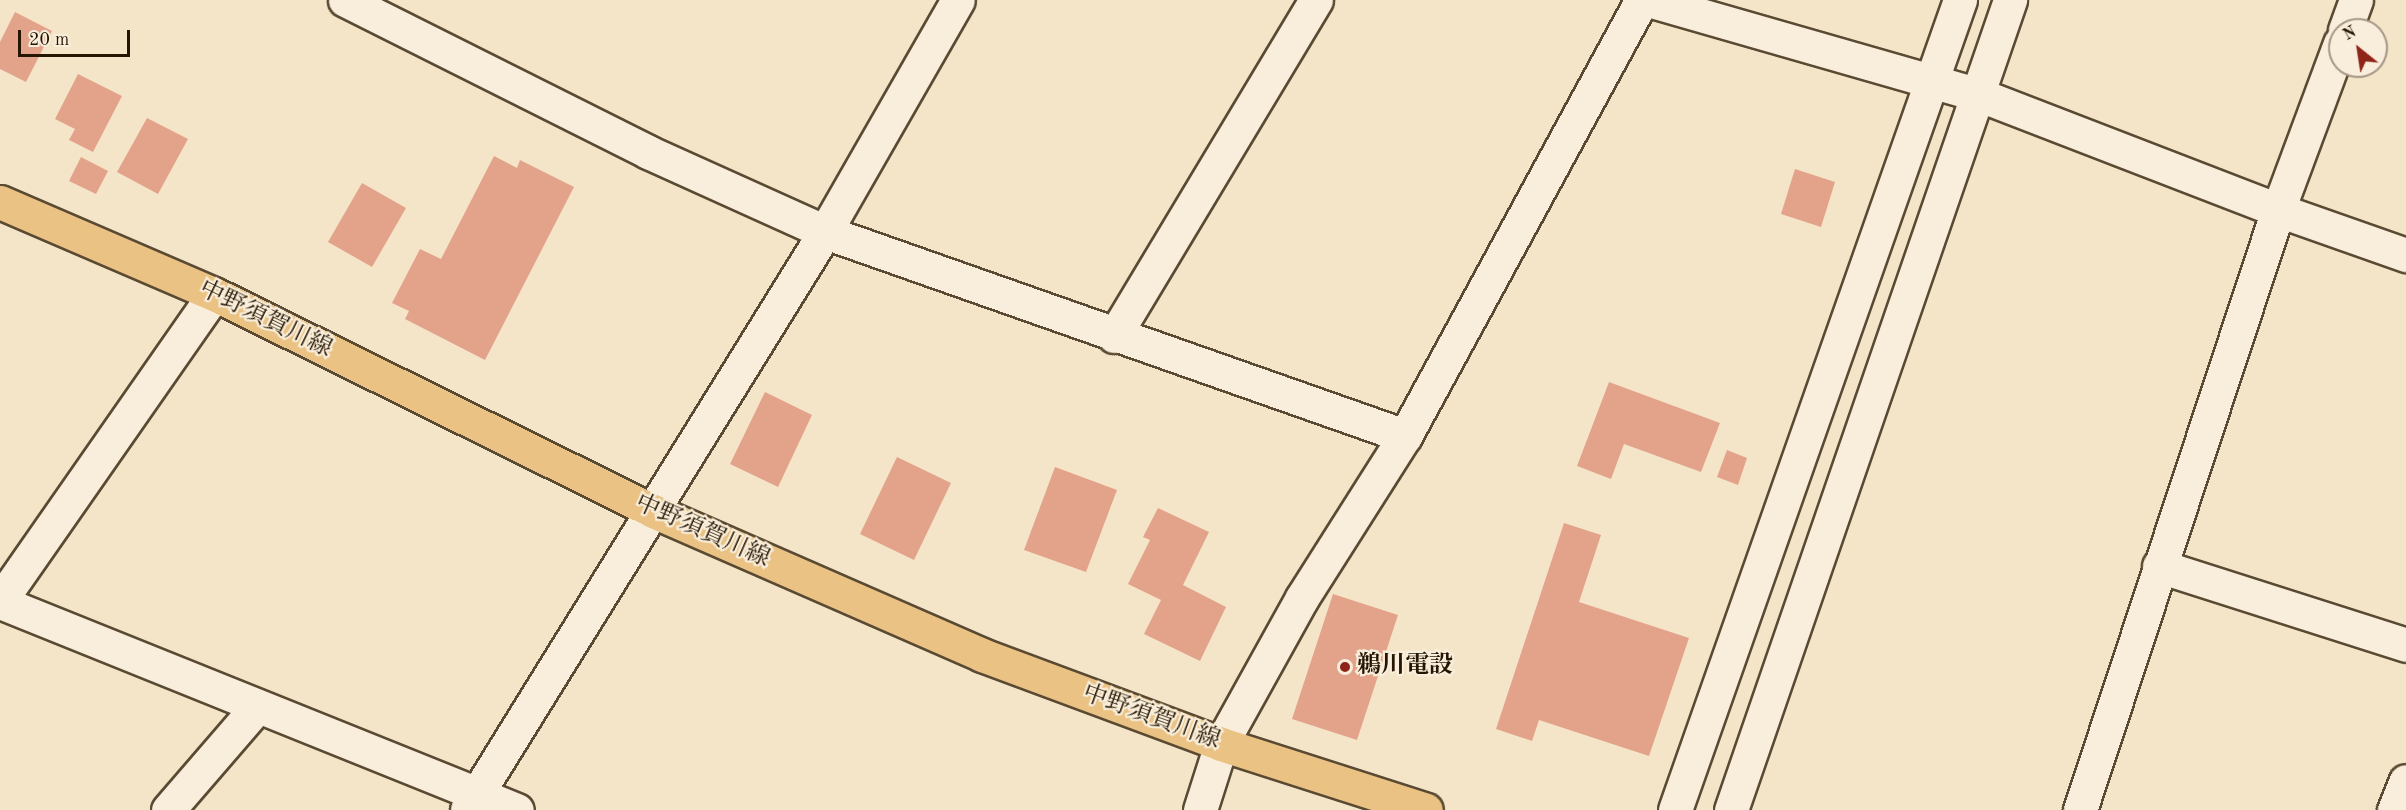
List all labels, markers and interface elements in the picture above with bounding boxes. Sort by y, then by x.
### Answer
scale bar [21,18,134,56]
north arrow [2328,18,2388,78]
text: N [2341,24,2359,44]
text: 20 m [29,31,69,49]
street label: 中野須賀川線 [194,275,336,365]
street label: 中野須賀川線 [630,490,774,574]
place label: 鵜川電設 [1357,653,1453,681]
marker: 鵜川電設 [1338,660,1352,674]
street label: 中野須賀川線 [1078,680,1224,756]

